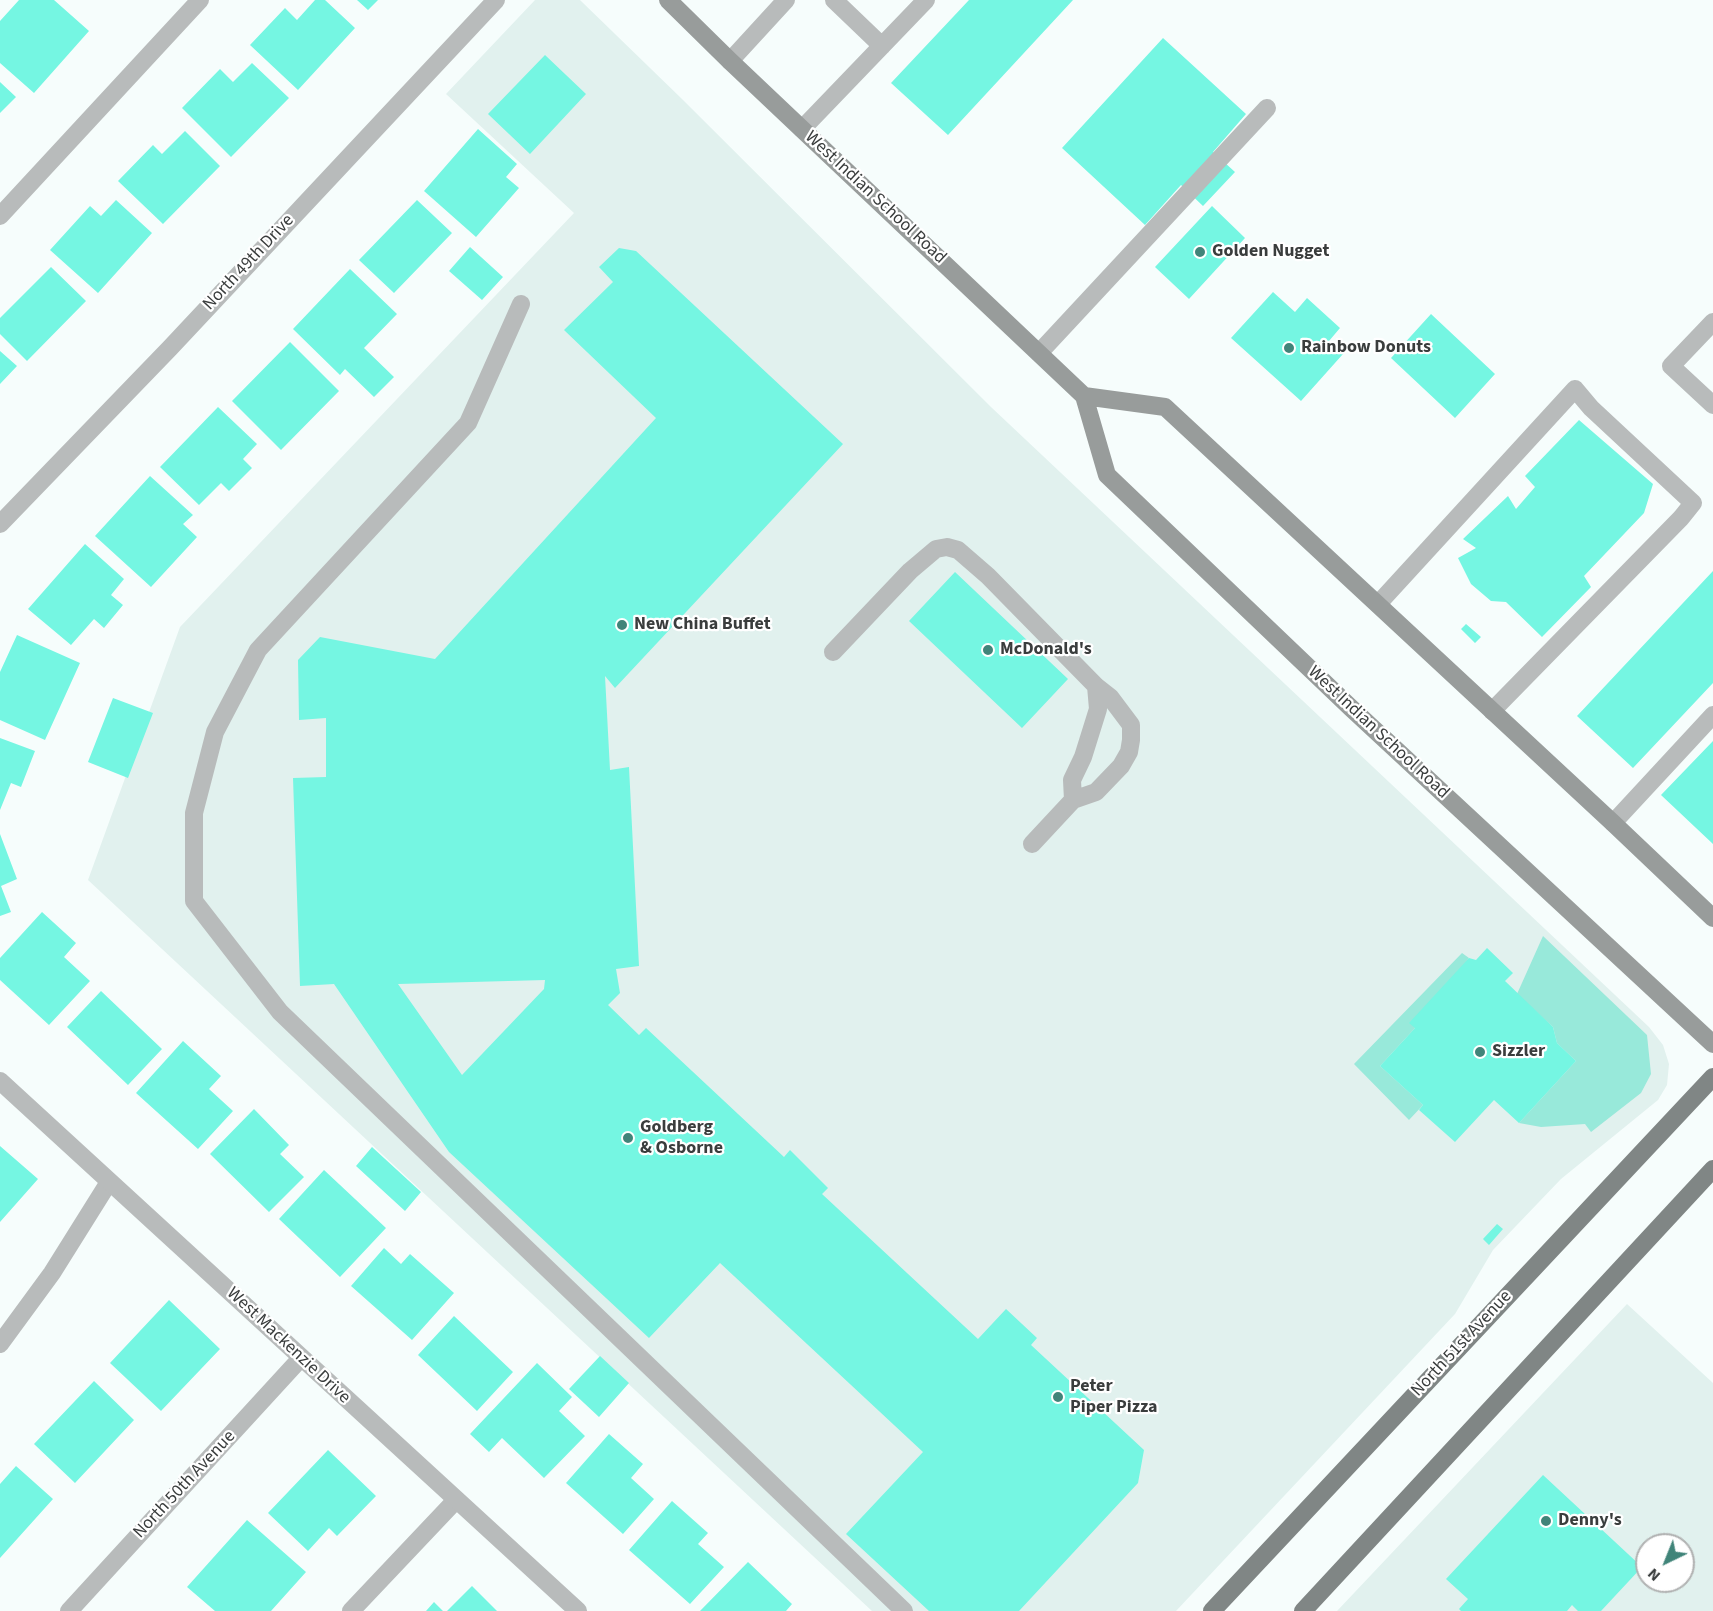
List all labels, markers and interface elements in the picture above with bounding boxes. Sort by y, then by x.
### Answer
street label: West Indian School Road [800,127,950,269]
street label: North 49th Drive [199,210,299,316]
place label: Golden Nugget [1212,241,1329,263]
marker: Golden Nugget [1193,245,1207,259]
place label: Rainbow Donuts [1301,337,1431,359]
marker: Rainbow Donuts [1282,341,1296,355]
place label: New China Buffet [634,614,771,636]
marker: New China Buffet [615,618,629,632]
place label: McDonald's [1000,639,1092,661]
marker: McDonald's [981,643,995,657]
street label: West Indian School Road [1303,662,1453,804]
place label: Sizzler [1492,1041,1545,1063]
marker: Sizzler [1473,1045,1487,1059]
place label: Goldberg & Osborne [640,1117,723,1160]
marker: Goldberg & Osborne [621,1131,635,1145]
street label: West Mackenzie Drive [222,1283,354,1409]
street label: North 51st Avenue [1407,1286,1517,1402]
place label: Peter Piper Pizza [1070,1376,1158,1418]
marker: Peter Piper Pizza [1051,1390,1065,1404]
street label: North 50th Avenue [129,1426,241,1544]
place label: Denny's [1558,1510,1622,1532]
marker: Denny's [1539,1514,1553,1528]
north arrow [1635,1533,1695,1593]
text: N [1643,1563,1665,1586]

